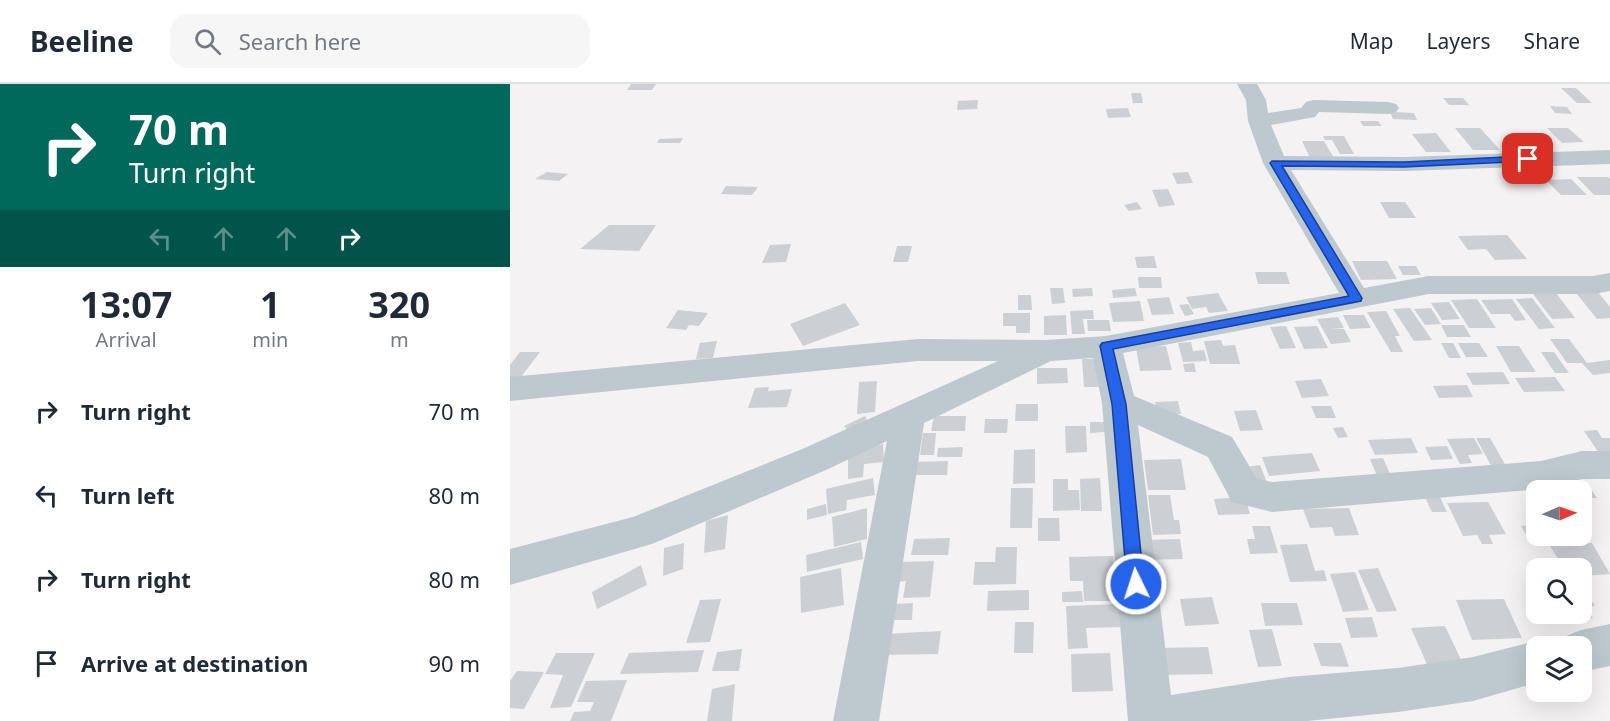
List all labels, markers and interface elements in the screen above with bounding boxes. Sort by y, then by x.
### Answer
search box [170,14,590,68]
text: Beeline [30,22,134,60]
icon: search [191,25,224,58]
text: Search here [239,26,361,56]
text: Map [1350,27,1394,55]
text: Layers [1427,27,1491,55]
text: Share [1524,27,1580,55]
text: 70 m [129,100,229,157]
icon: right [30,108,108,186]
pin [1502,133,1553,184]
icon: arrive [1511,142,1544,175]
text: Turn right [129,154,255,191]
icon: left [144,222,177,255]
icon: ahead [207,222,240,255]
icon: ahead [270,222,303,255]
icon: right [333,222,366,255]
text: 13:07 [80,280,172,329]
text: 1 [260,280,281,329]
text: 320 [368,280,430,329]
text: Arrival [96,326,157,353]
text: min [252,326,288,353]
text: m [390,326,409,353]
icon: right [30,395,63,428]
text: Turn right [81,396,191,426]
text: 70 m [429,396,480,426]
icon: left [30,479,63,512]
text: Turn left [81,480,175,510]
text: 80 m [429,480,480,510]
north arrow [1526,480,1592,546]
map controls [1526,480,1592,702]
position arrow [1104,552,1168,616]
button: search [1526,558,1592,624]
icon: right [30,563,63,596]
text: Turn right [81,564,191,594]
text: 80 m [429,564,480,594]
button: layers [1526,636,1592,702]
icon: arrive [30,647,63,680]
text: Arrive at destination [81,648,308,678]
text: 90 m [429,648,480,678]

